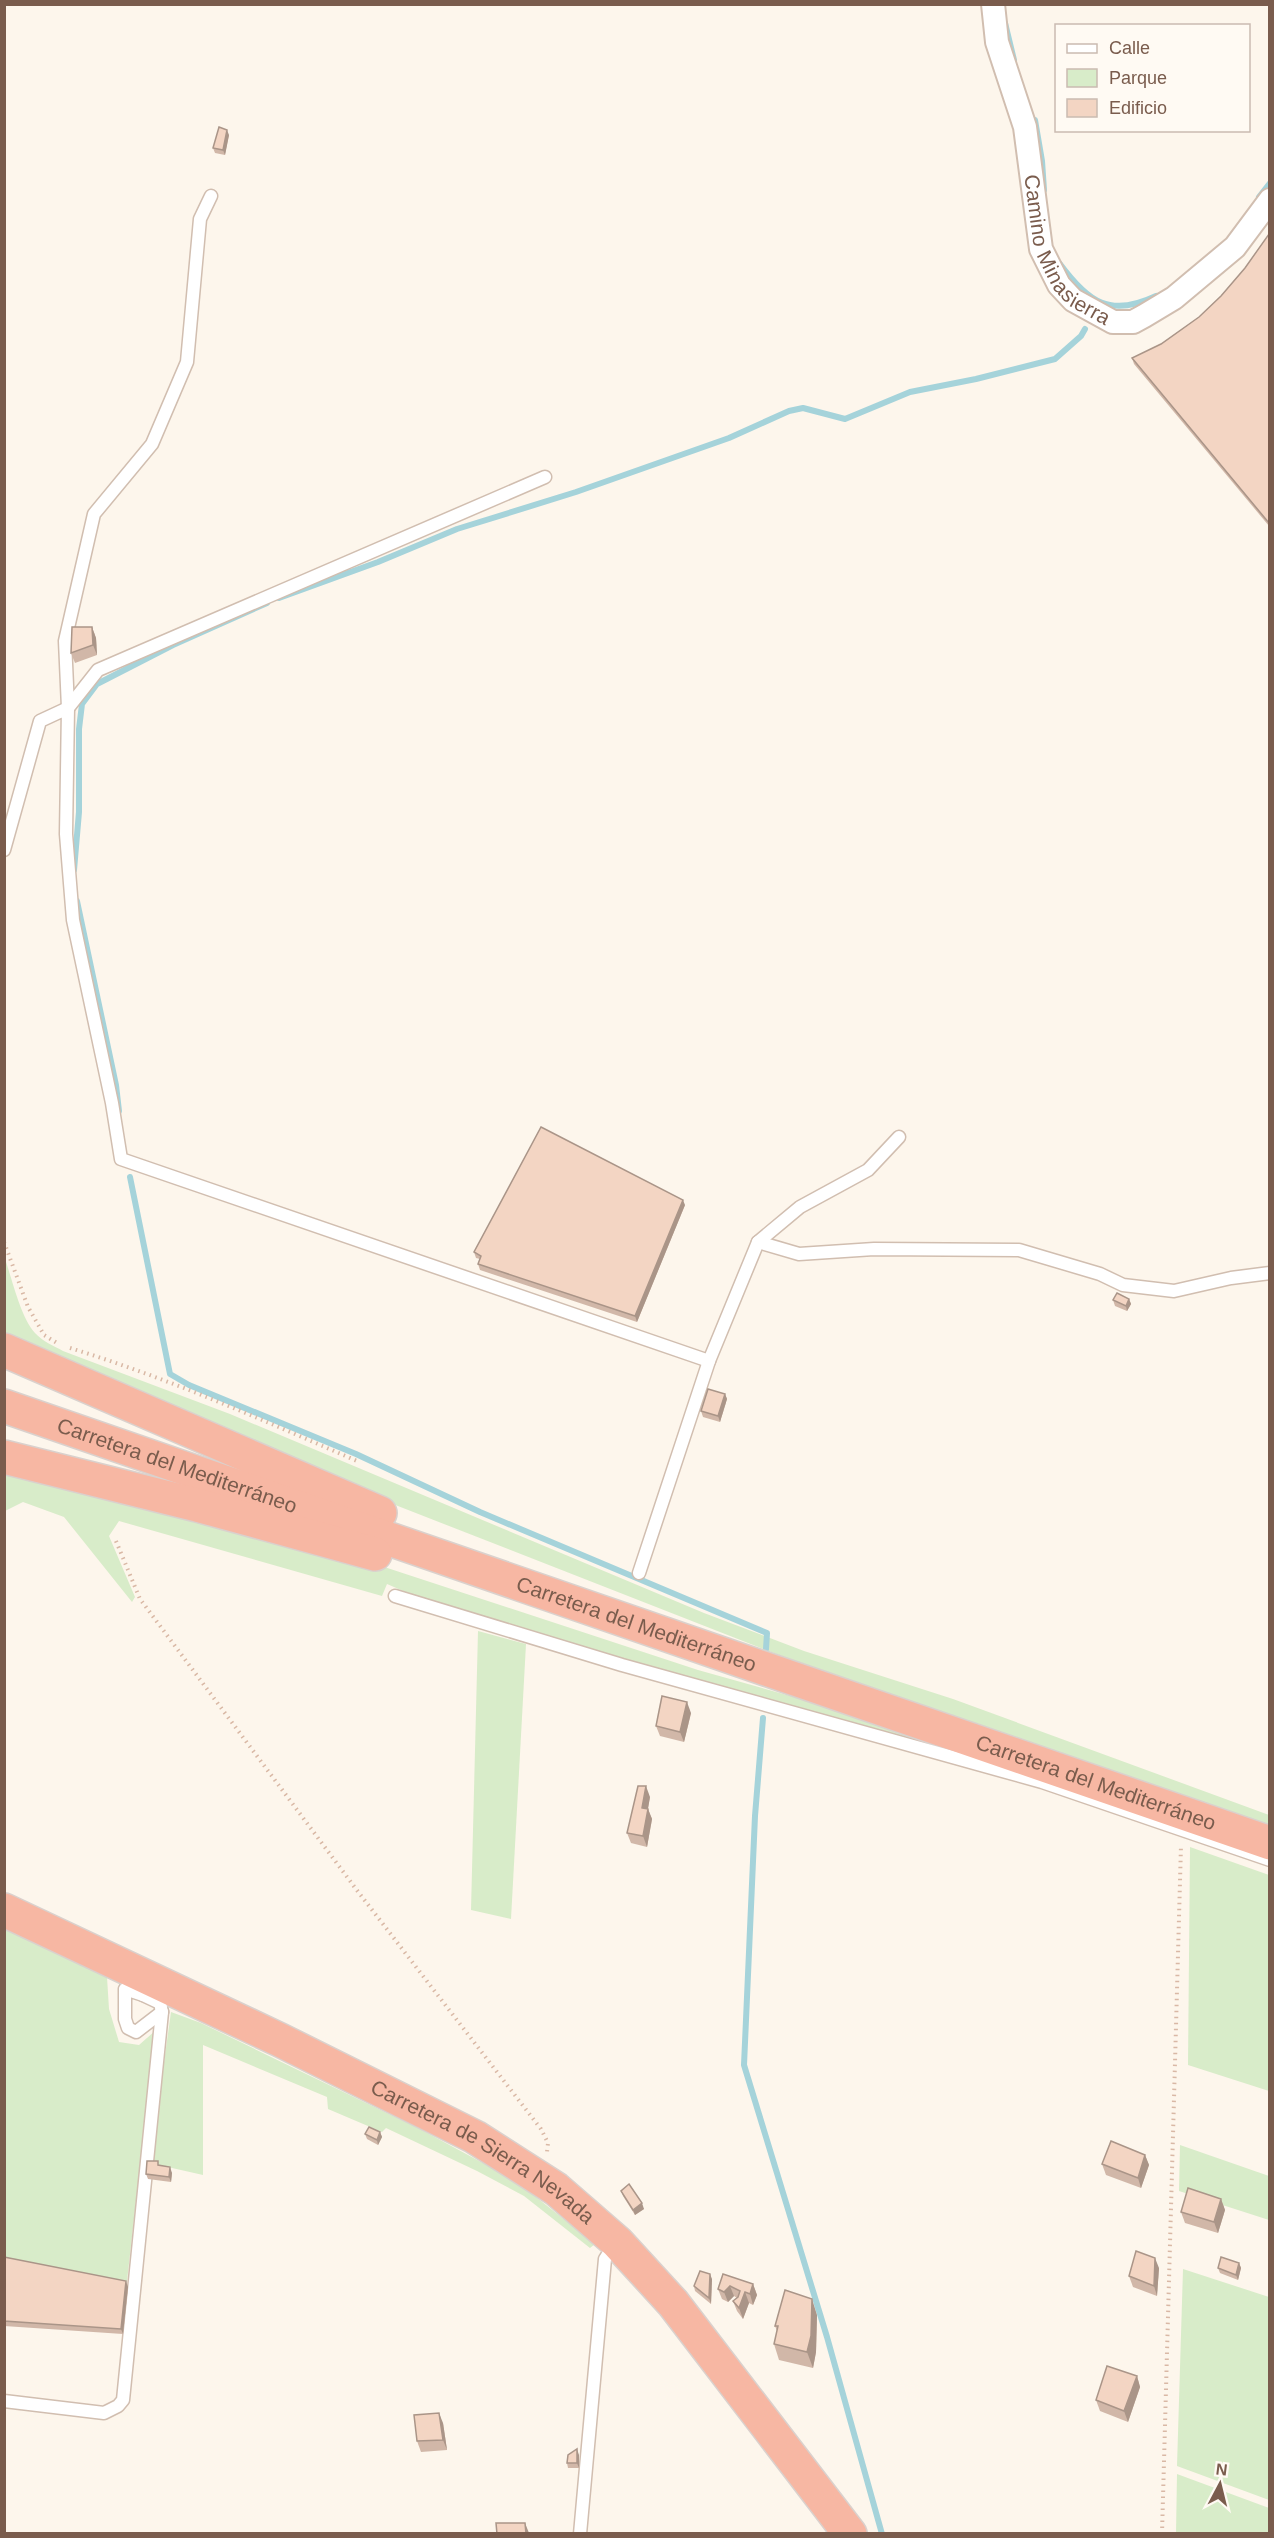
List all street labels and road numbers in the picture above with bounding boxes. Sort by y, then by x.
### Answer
street label: Camino Minasierra [1020,173,1115,329]
street label: Carretera del Mediterráneo [54,1413,300,1517]
street label: Carretera del Mediterráneo [514,1572,760,1676]
street label: Carretera del Mediterráneo [973,1730,1219,1834]
street label: Carretera de Sierra Nevada [367,2075,600,2228]

